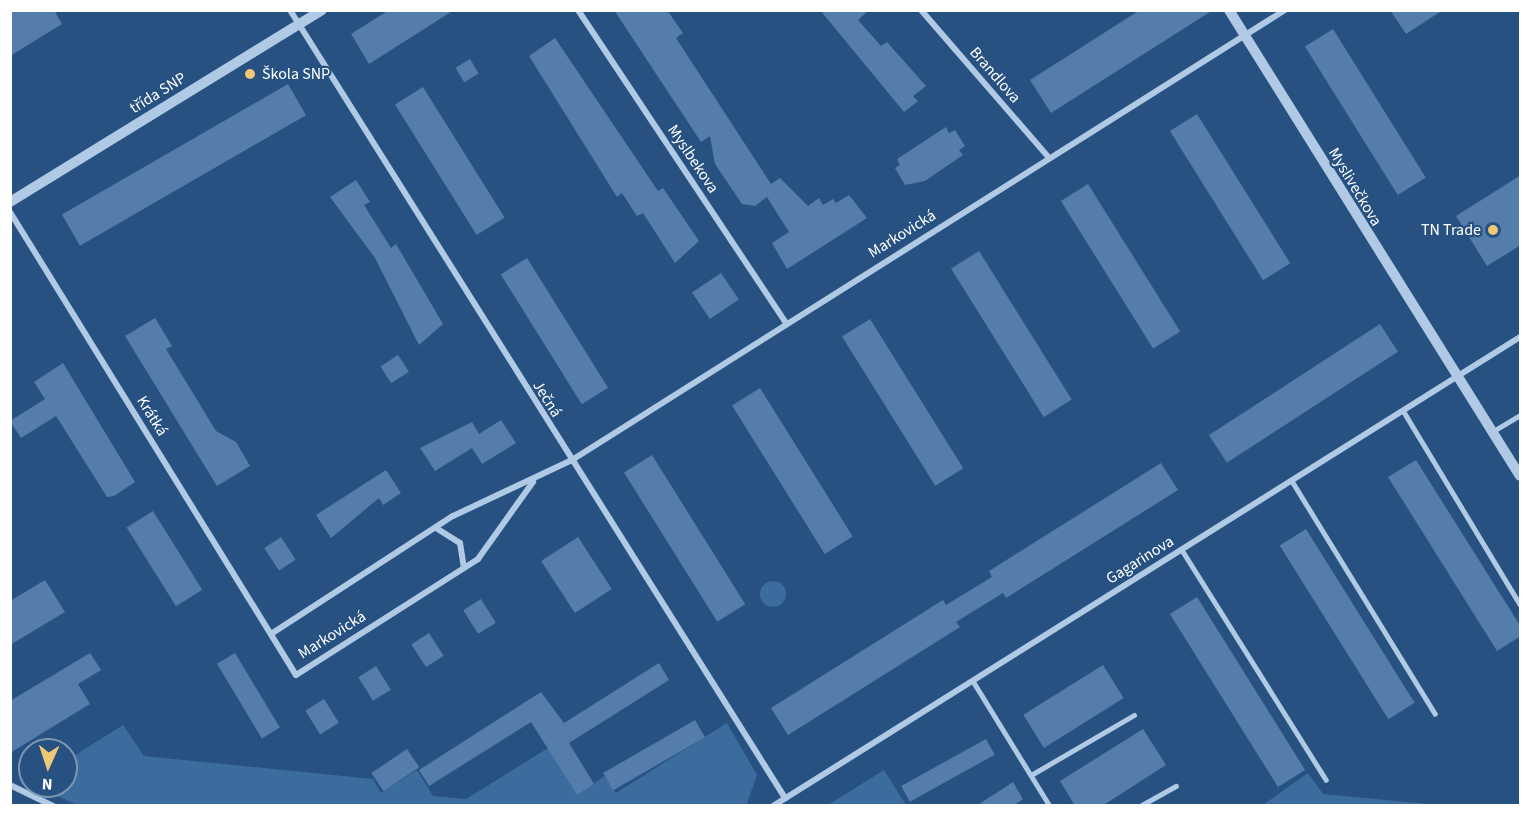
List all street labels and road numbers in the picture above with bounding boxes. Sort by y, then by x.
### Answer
street label: Brandlova [965,43,1025,107]
street label: třída SNP [126,68,190,118]
street label: Myslbekova [663,121,723,197]
street label: Myslivečkova [1324,144,1386,230]
street label: Markovická [865,206,939,262]
street label: Ječná [528,377,566,421]
street label: Krátká [132,392,172,440]
street label: Gagarinova [1103,532,1177,588]
street label: Markovická [295,607,369,663]

